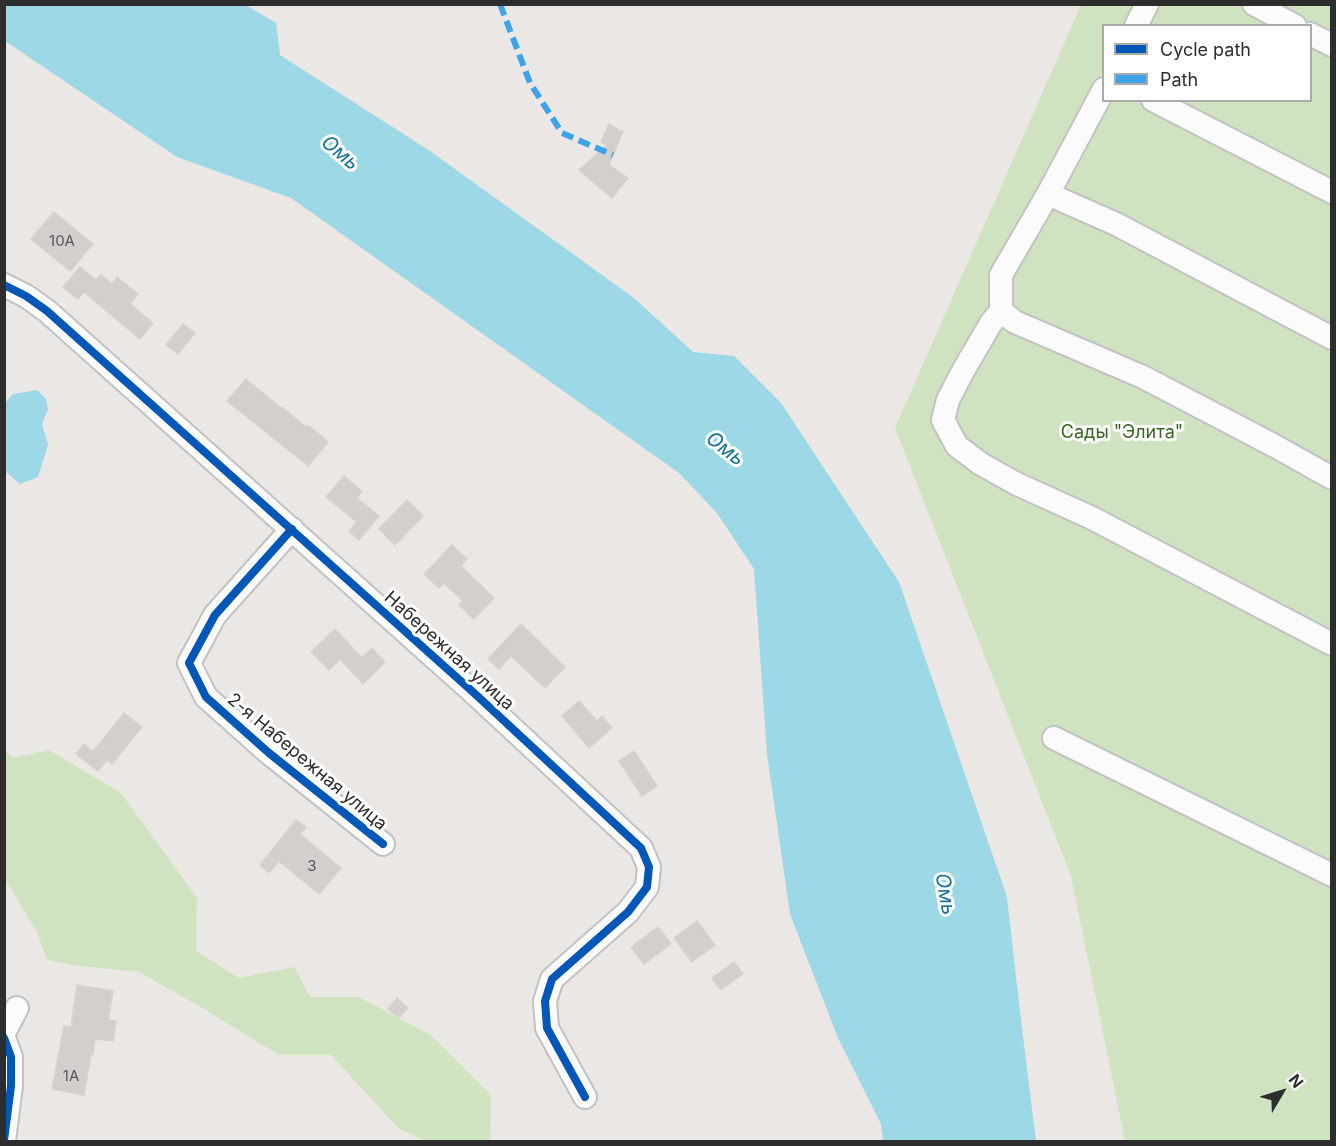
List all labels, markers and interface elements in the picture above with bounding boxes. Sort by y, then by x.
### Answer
legend [1102,24,1312,102]
text: Cycle path [1160,39,1251,60]
text: Path [1160,69,1198,90]
water label: Омь [316,130,364,176]
house number: 10А [49,232,75,250]
park label: Сады "Элита" [1061,422,1183,444]
water label: Омь [701,427,749,471]
street label: Набережная улица [380,587,518,715]
street label: 2-я Набережная улица [223,689,391,835]
house number: 3 [307,857,317,875]
water label: Омь [930,871,960,917]
north arrow [1252,1062,1312,1122]
house number: 1А [63,1067,79,1085]
text: N [1285,1070,1308,1092]

